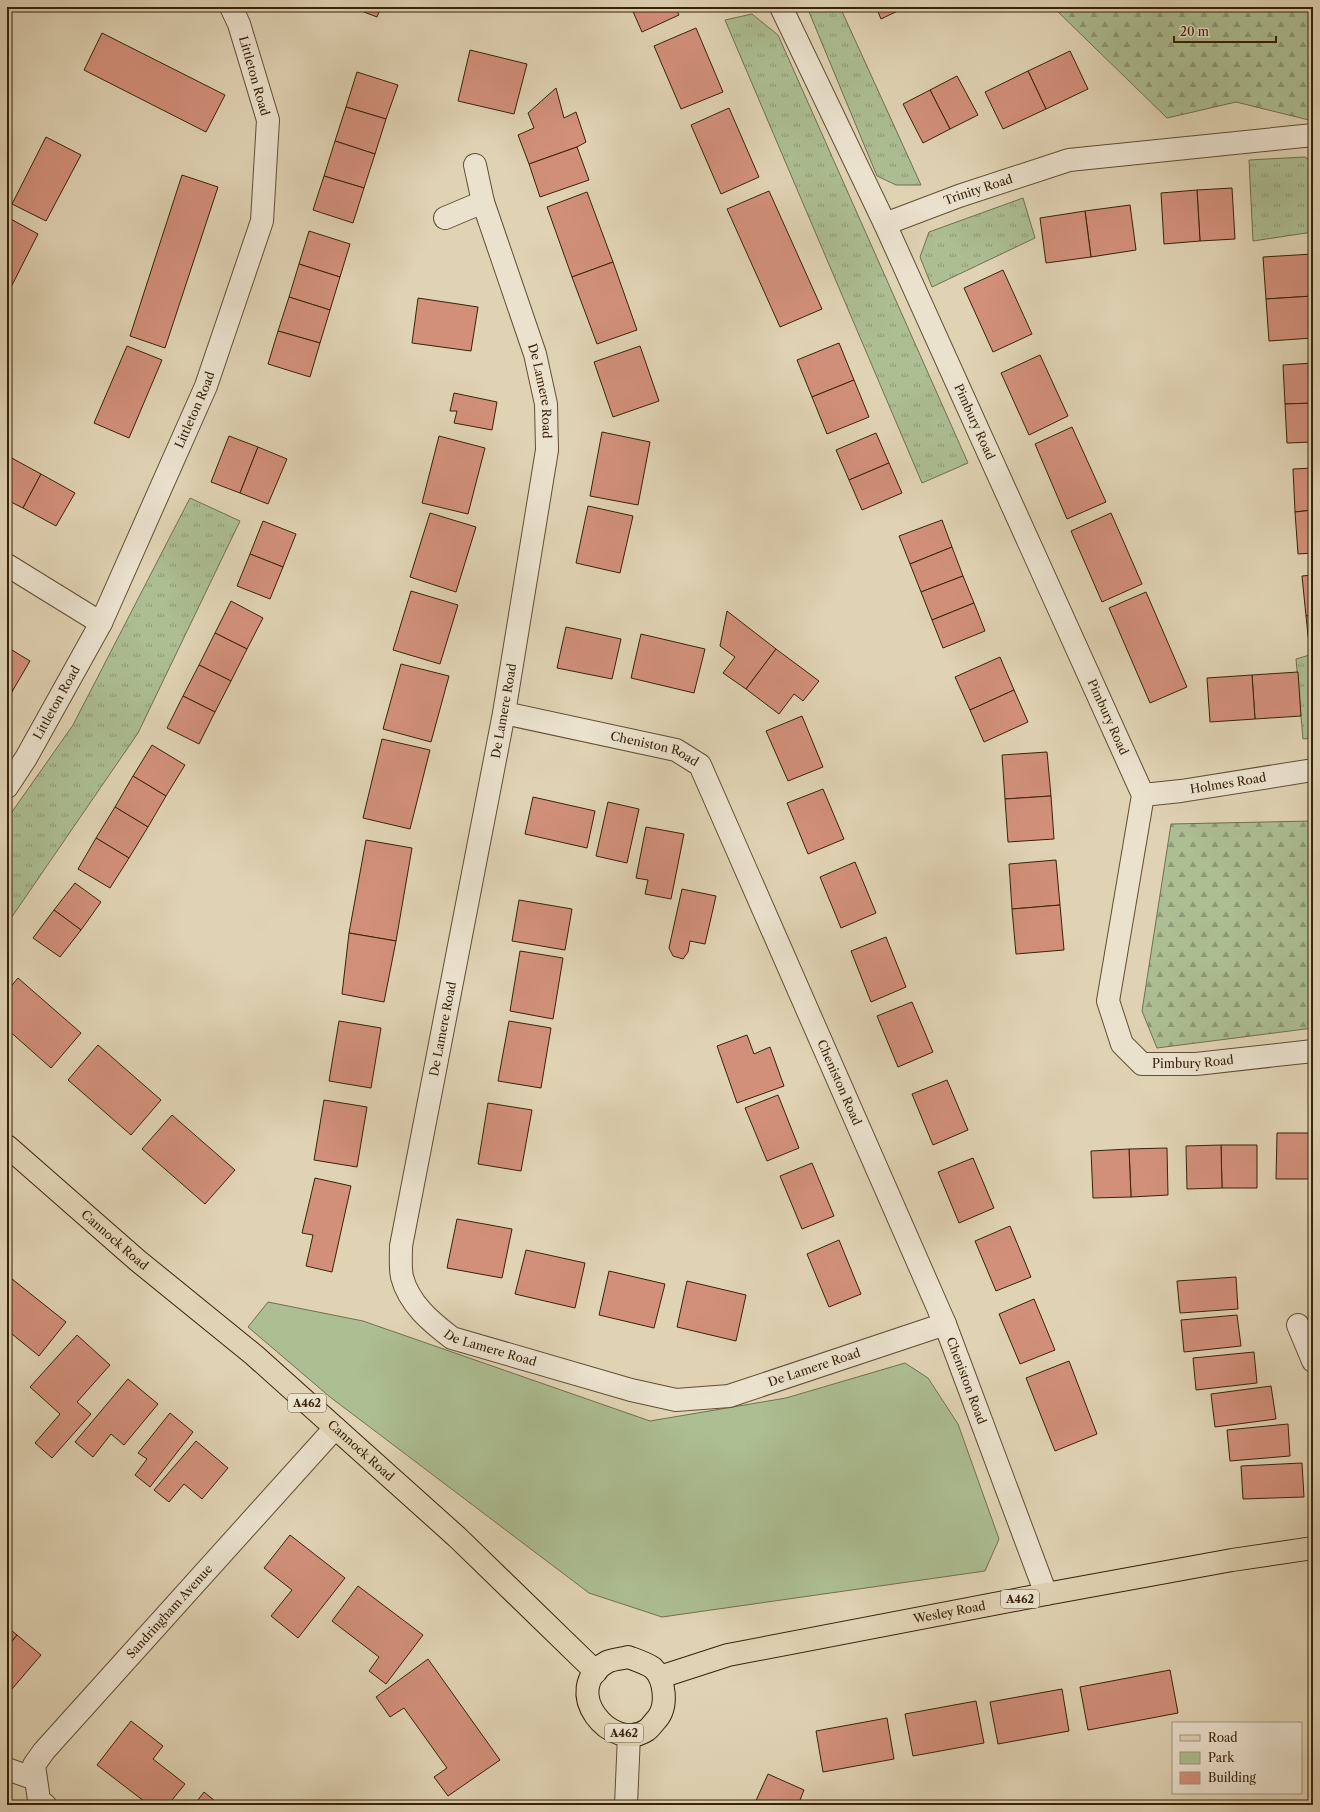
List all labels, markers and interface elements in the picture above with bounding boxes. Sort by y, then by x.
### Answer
scale bar [1174,18,1276,44]
text: 20 m [1180,24,1209,39]
street label: Littleton Road [236,34,273,118]
street label: Trinity Road [942,171,1015,208]
street label: De Lamere Road [525,341,555,439]
street label: Littleton Road [171,369,218,451]
street label: Pimbury Road [951,381,999,462]
street label: Littleton Road [30,662,83,742]
street label: De Lamere Road [488,662,519,760]
street label: Pimbury Road [1085,676,1132,758]
street label: Cheniston Road [609,728,702,770]
street label: Holmes Road [1189,769,1268,796]
street label: De Lamere Road [426,980,459,1078]
street label: Cheniston Road [814,1037,865,1128]
street label: Pimbury Road [1152,1052,1235,1071]
street label: Cannock Road [78,1207,152,1273]
street label: De Lamere Road [441,1326,539,1369]
street label: Cheniston Road [944,1335,990,1427]
street label: De Lamere Road [766,1345,863,1389]
road number: A462 [288,1394,326,1412]
street label: Cannock Road [325,1417,398,1484]
street label: Sandringham Avenue [123,1561,216,1661]
road number: A462 [1001,1590,1039,1608]
street label: Wesley Road [911,1598,988,1626]
legend [1172,1722,1302,1794]
road number: A462 [605,1724,643,1742]
text: Road [1208,1730,1238,1745]
text: Park [1208,1750,1235,1765]
text: Building [1208,1770,1256,1785]

